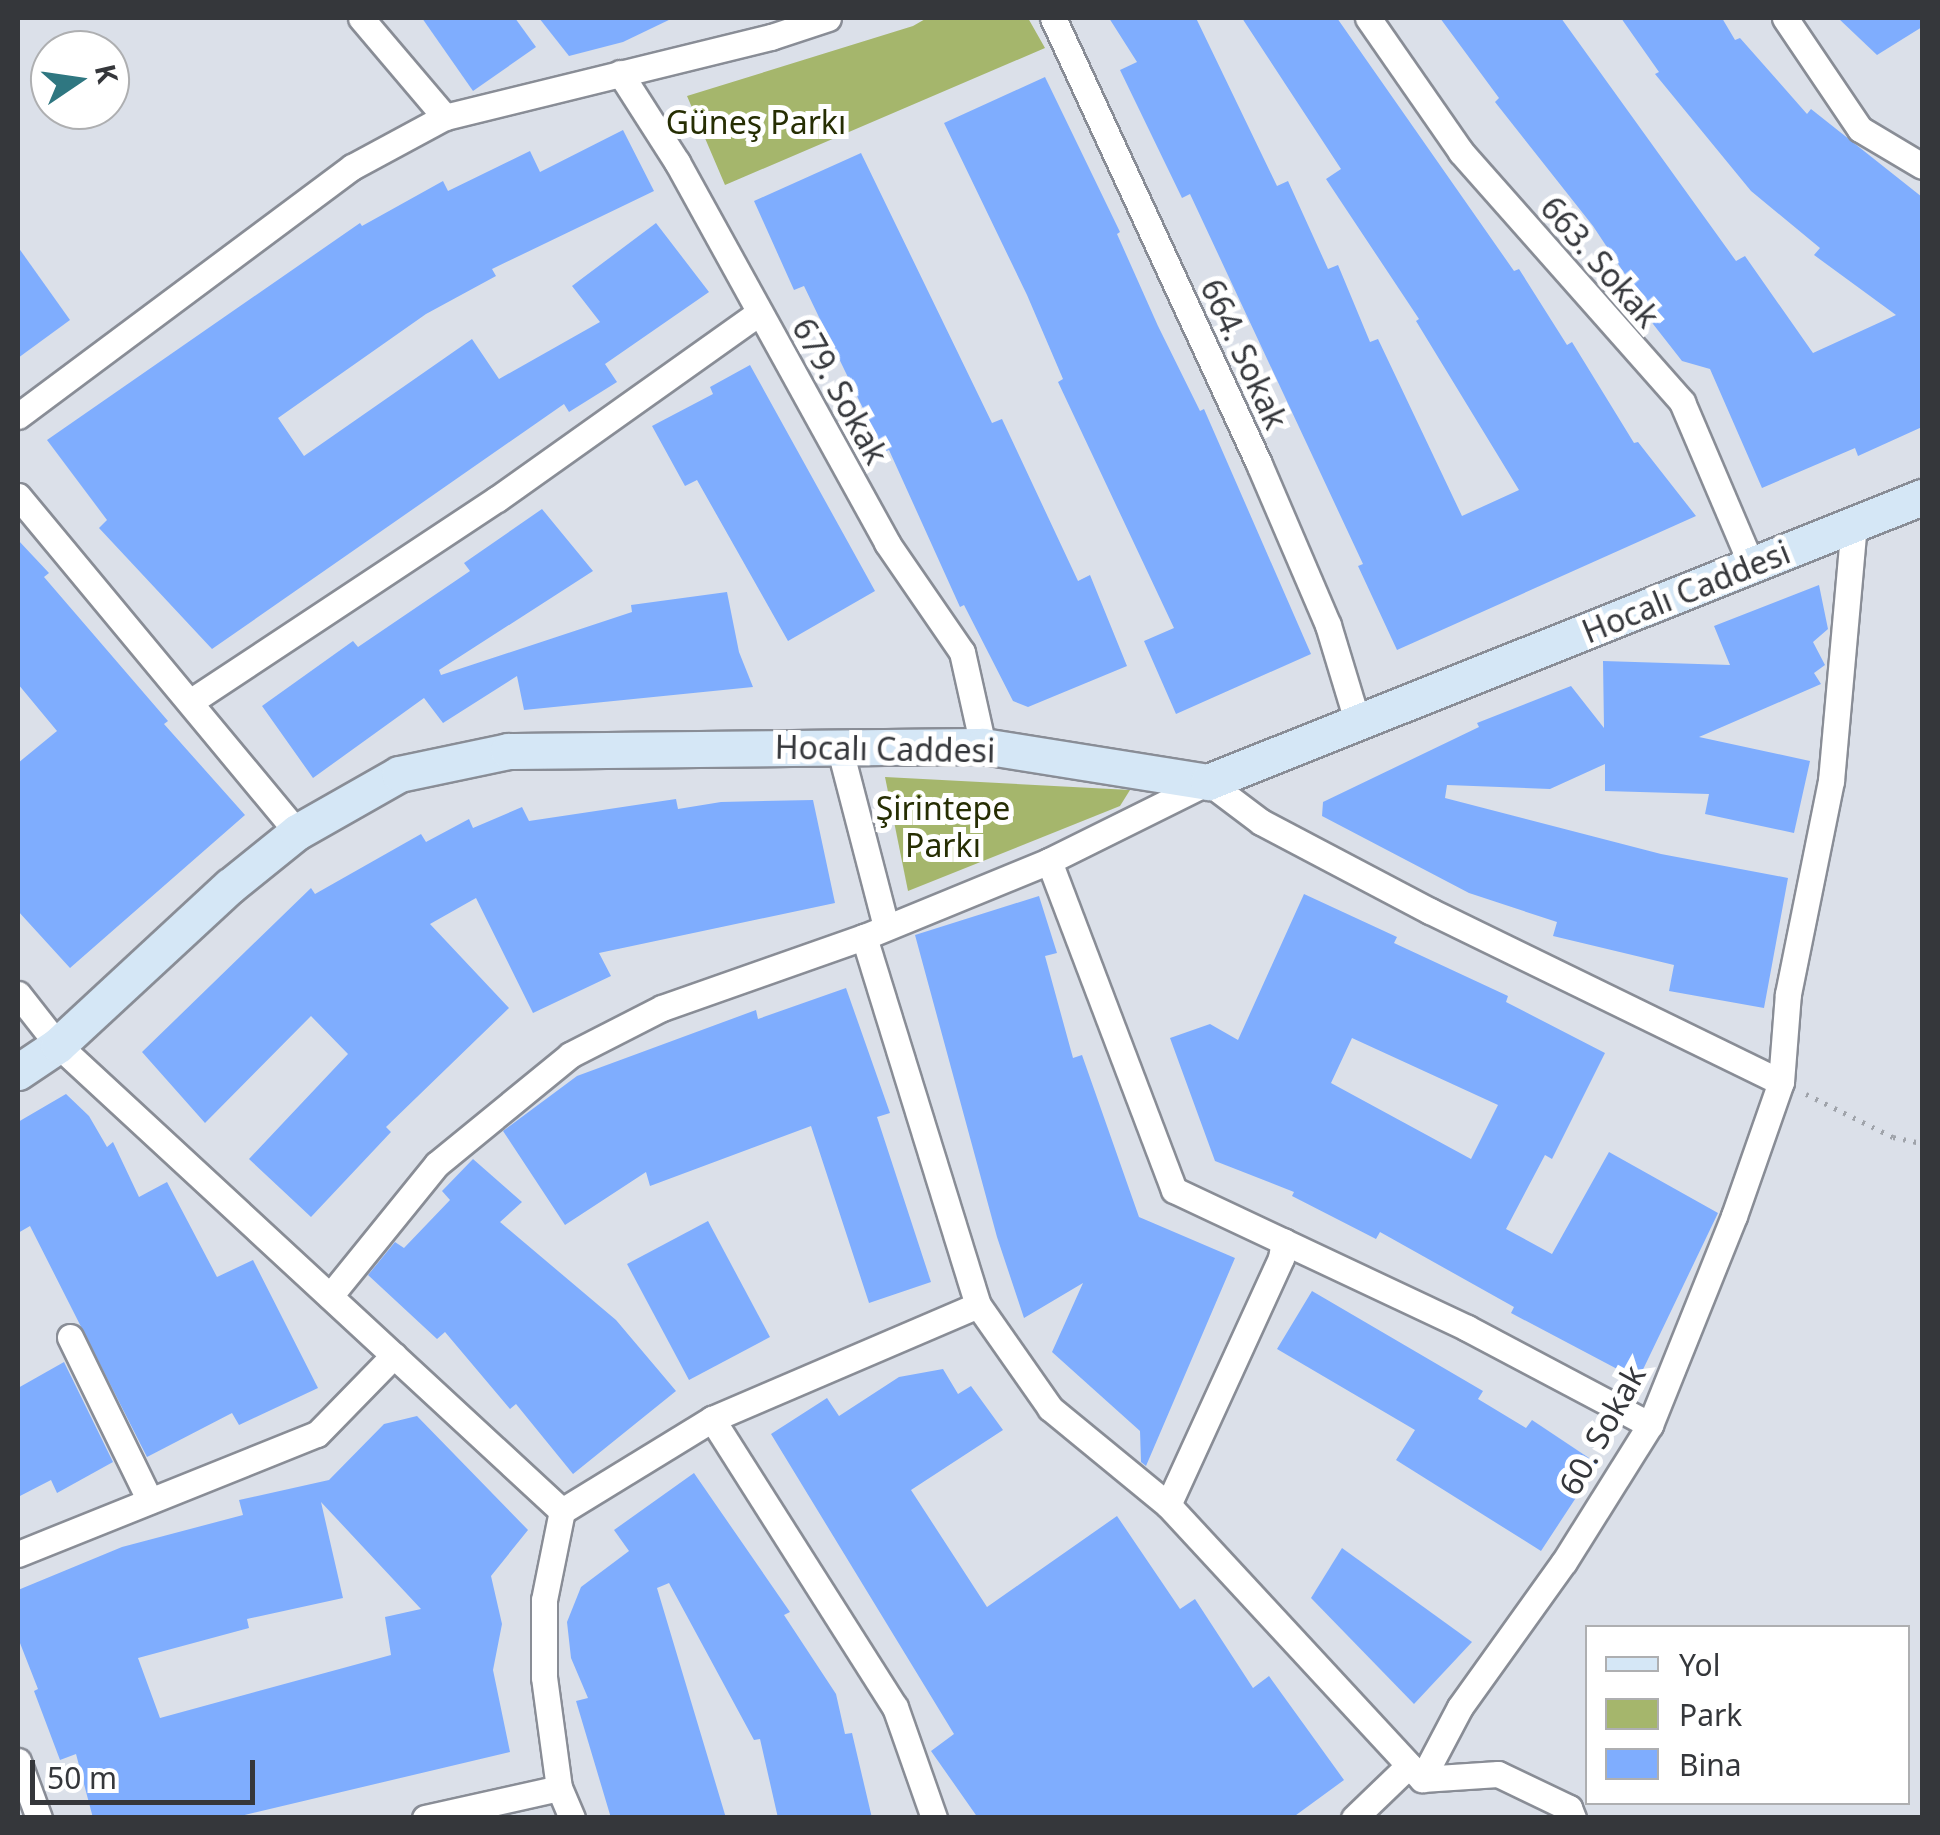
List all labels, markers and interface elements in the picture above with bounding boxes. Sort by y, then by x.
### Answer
north arrow [30,30,130,130]
text: K [87,60,128,87]
park label: Güneş Parkı [666,103,846,141]
street label: 663. Sokak [1533,189,1667,335]
street label: 664. Sokak [1193,273,1295,435]
street label: 679. Sokak [784,311,896,471]
street label: Hocalı Caddesi [1577,533,1795,651]
street label: Hocalı Caddesi [774,728,996,770]
park label: Şirintepe Parkı [876,790,1010,865]
street label: 60. Sokak [1551,1358,1653,1502]
legend [1585,1625,1910,1805]
text: Yol [1679,1644,1720,1685]
text: Park [1679,1694,1742,1735]
scale bar [35,1740,260,1802]
text: Bina [1679,1744,1742,1785]
text: 50 m [47,1757,117,1798]

